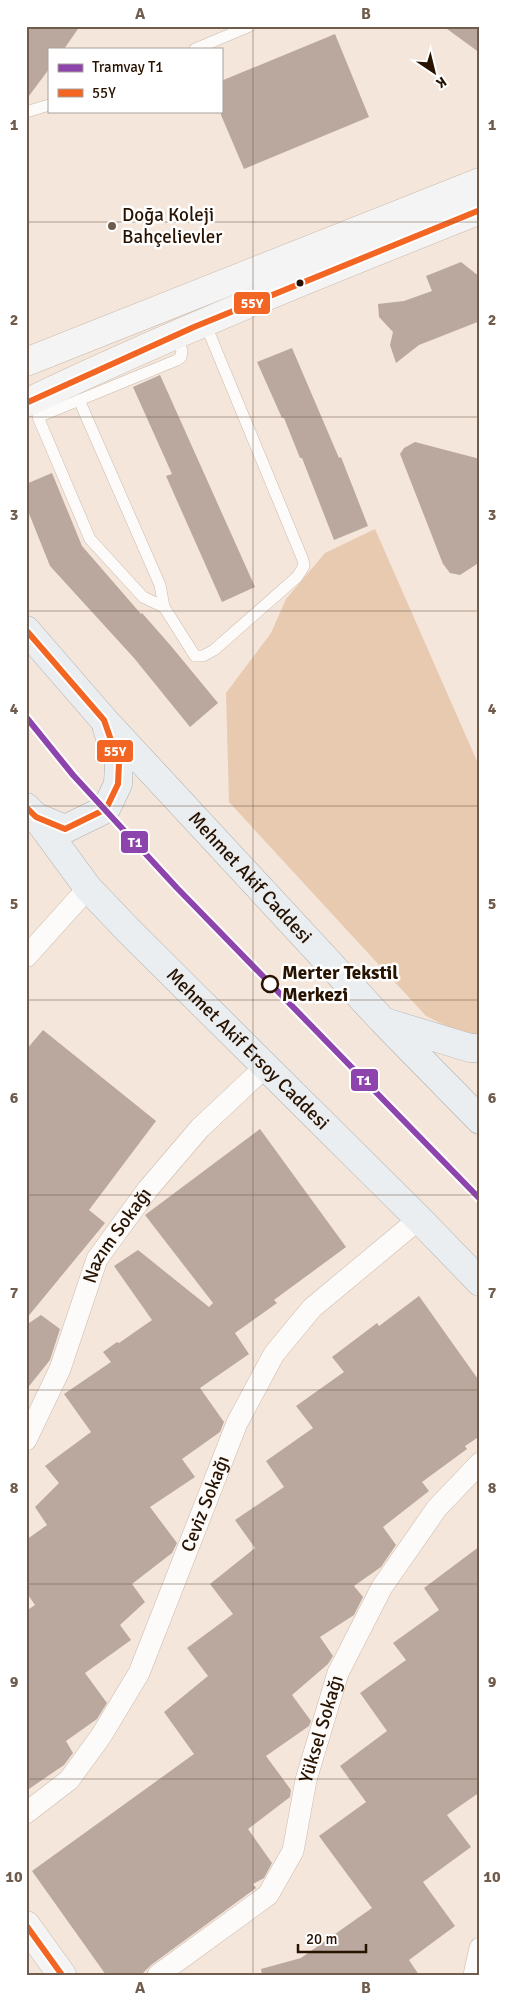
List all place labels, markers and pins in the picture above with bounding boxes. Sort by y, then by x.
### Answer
place label: Doğa Koleji Bahçelievler [122,203,222,249]
marker: Doğa Koleji Bahçelievler [106,220,118,232]
unlabelled marker [295,278,305,288]
place label: Merter Tekstil Merkezi [282,961,398,1007]
marker: Merter Tekstil Merkezi [261,975,279,993]

